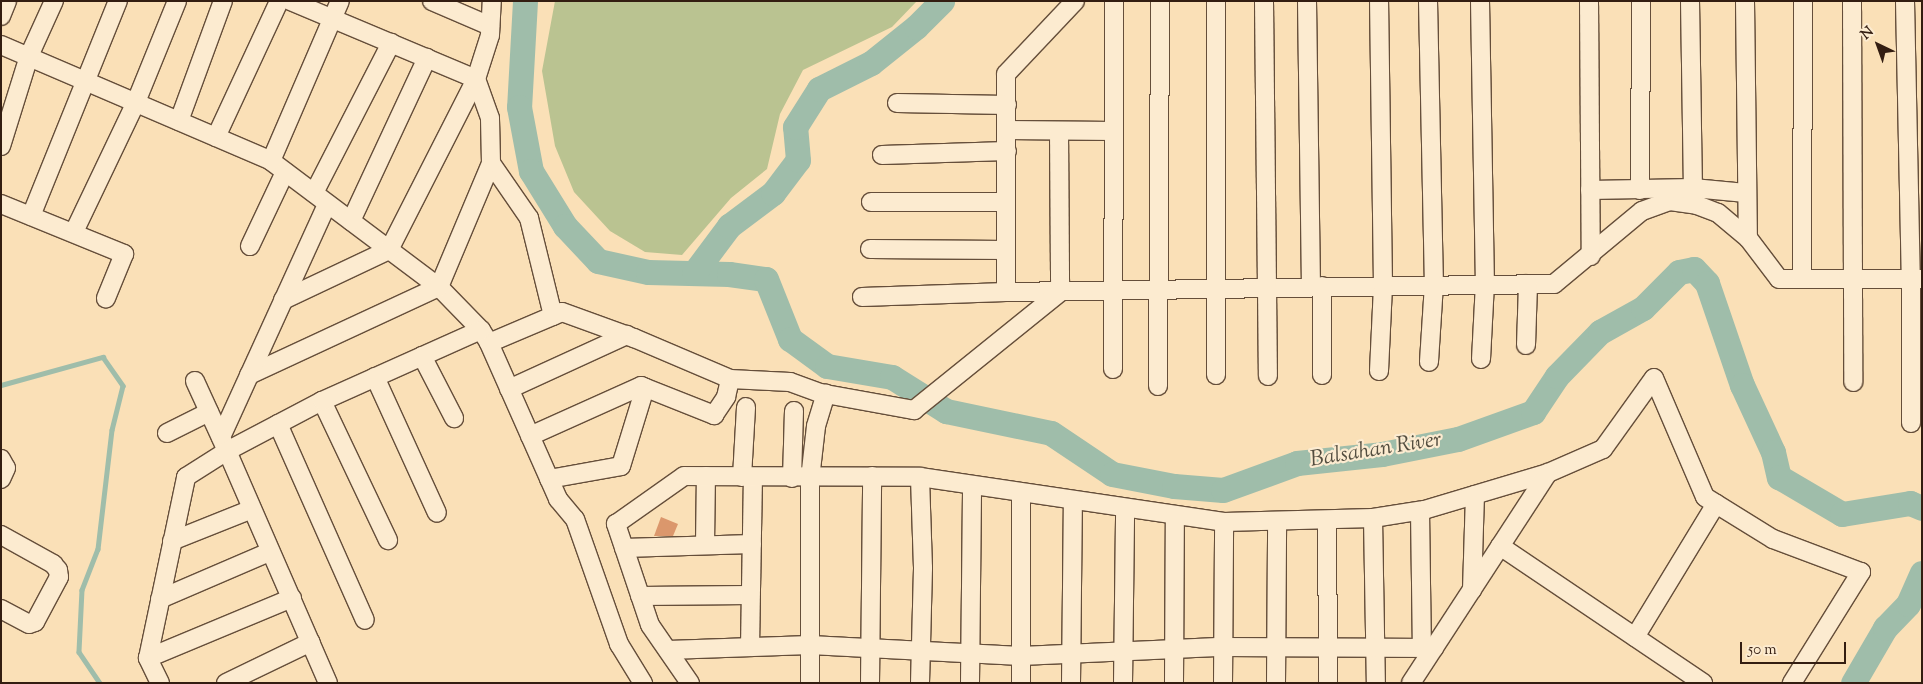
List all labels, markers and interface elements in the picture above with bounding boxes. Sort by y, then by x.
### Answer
north arrow [1853,20,1903,70]
text: N [1857,23,1879,45]
water label: Balsahan River [1308,428,1444,474]
scale bar [1743,632,1849,664]
text: 50 m [1748,640,1777,661]

